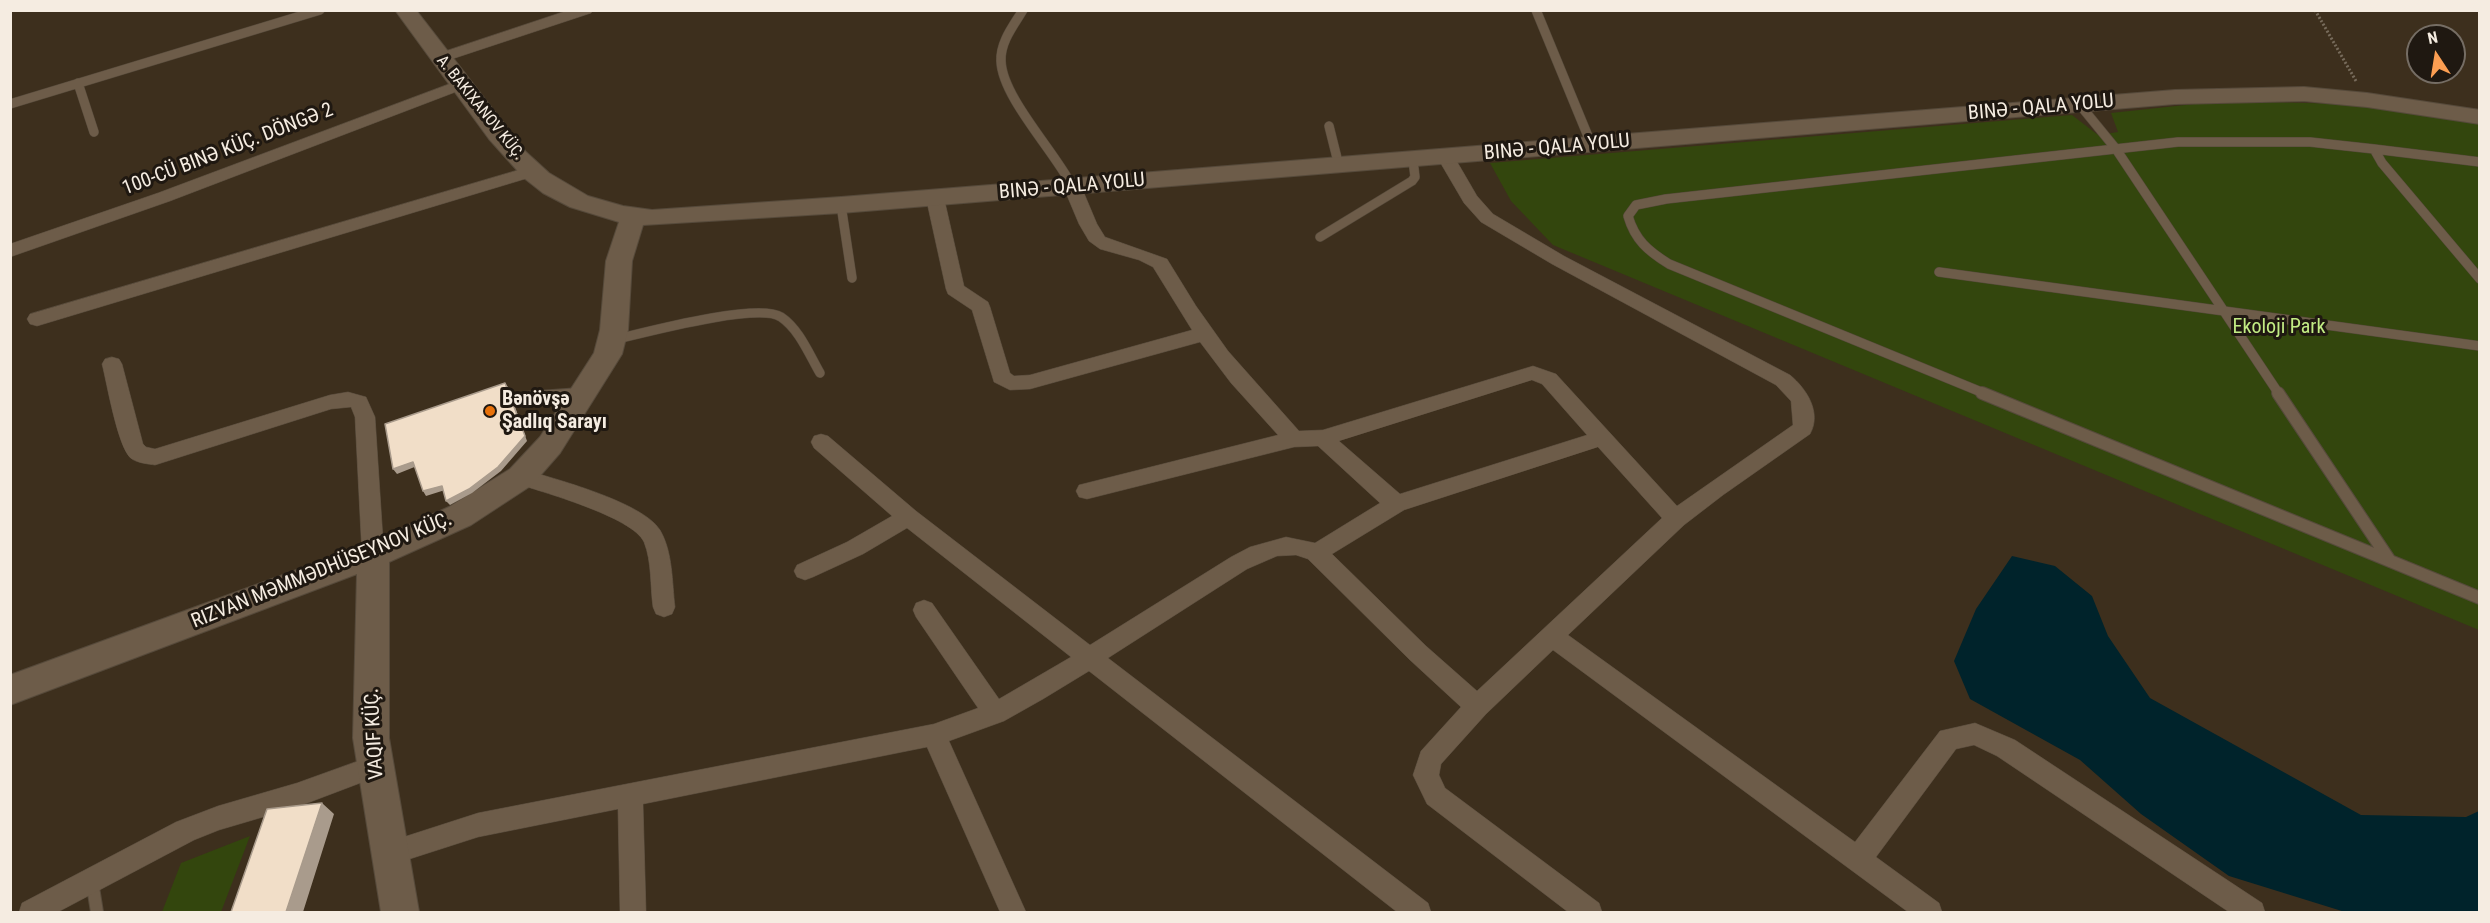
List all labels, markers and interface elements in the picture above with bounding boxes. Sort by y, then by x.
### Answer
north arrow [2406,24,2466,84]
text: N [2426,28,2439,48]
street label: A. BAKIXANOV KÜÇ. [432,52,528,164]
street label: BINƏ - QALA YOLU [1967,90,2115,126]
street label: 100-CÜ BINƏ KÜÇ. DÖNGƏ 2 [119,99,337,201]
street label: BINƏ - QALA YOLU [1483,130,1631,166]
street label: BINƏ - QALA YOLU [998,169,1146,205]
park label: Ekoloji Park [2233,316,2325,340]
place label: Bənövşə Şadlıq Sarayı [502,388,607,435]
marker: Bənövşə Şadlıq Sarayı [483,404,497,418]
street label: RIZVAN MƏMMƏDHÜSEYNOV KÜÇ. [188,508,456,634]
street label: VAQIF KÜÇ. [361,687,389,781]

